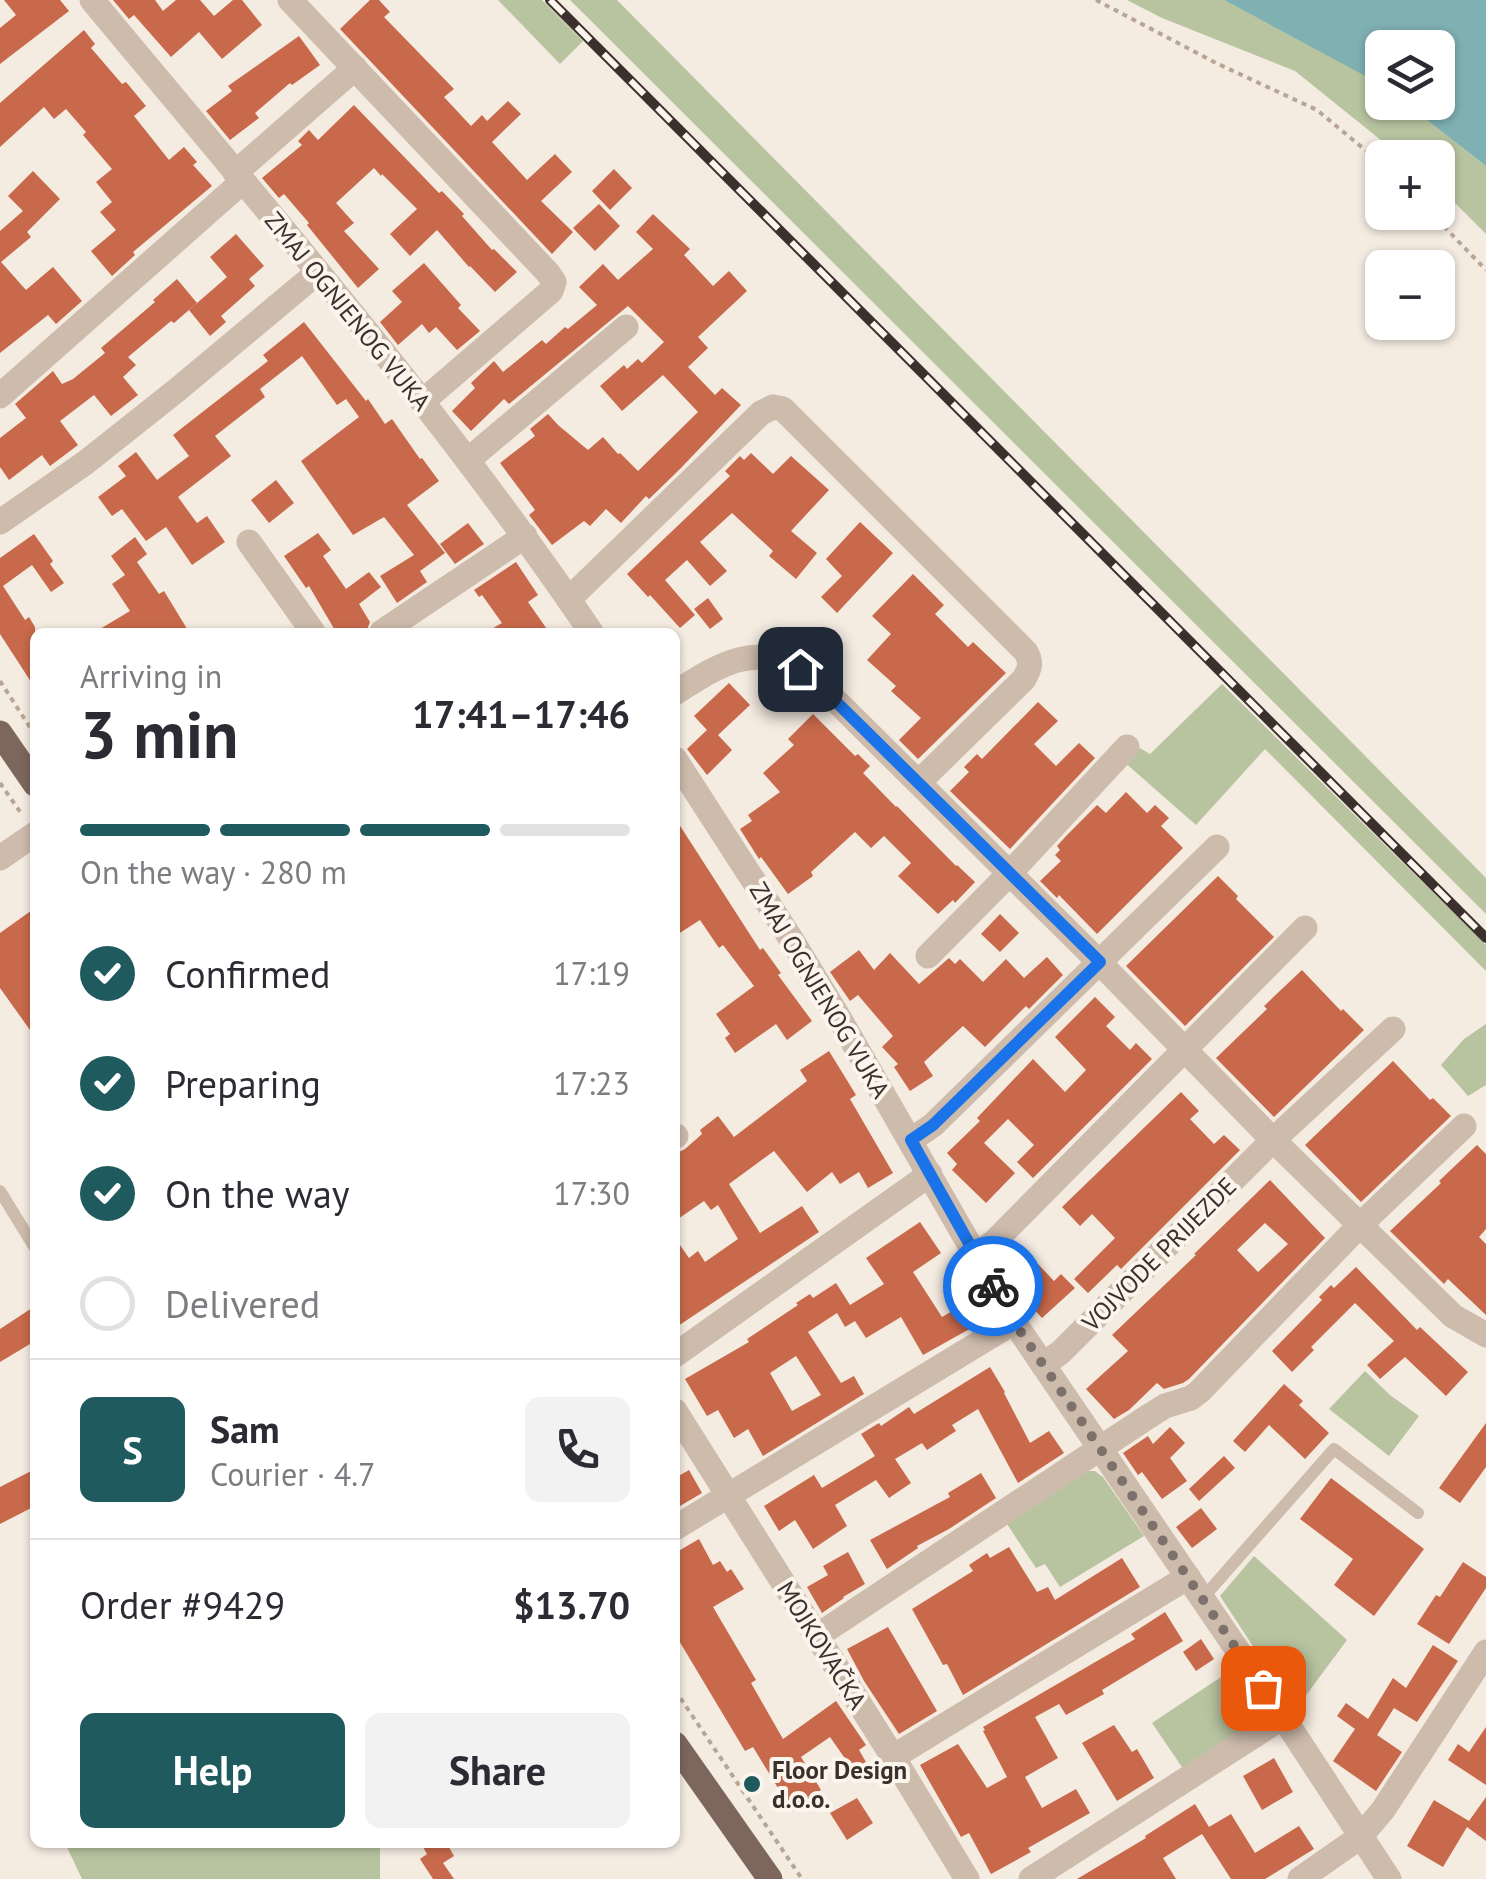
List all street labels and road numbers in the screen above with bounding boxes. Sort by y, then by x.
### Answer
street label: ZMAJ OGNJENOG VUKA [258,205,438,417]
street label: ZMAJ OGNJENOG VUKA [743,876,897,1104]
street label: VOJVODE PRIJEZDE [1074,1170,1243,1339]
street label: MOJKOVAČKA [770,1575,874,1715]

